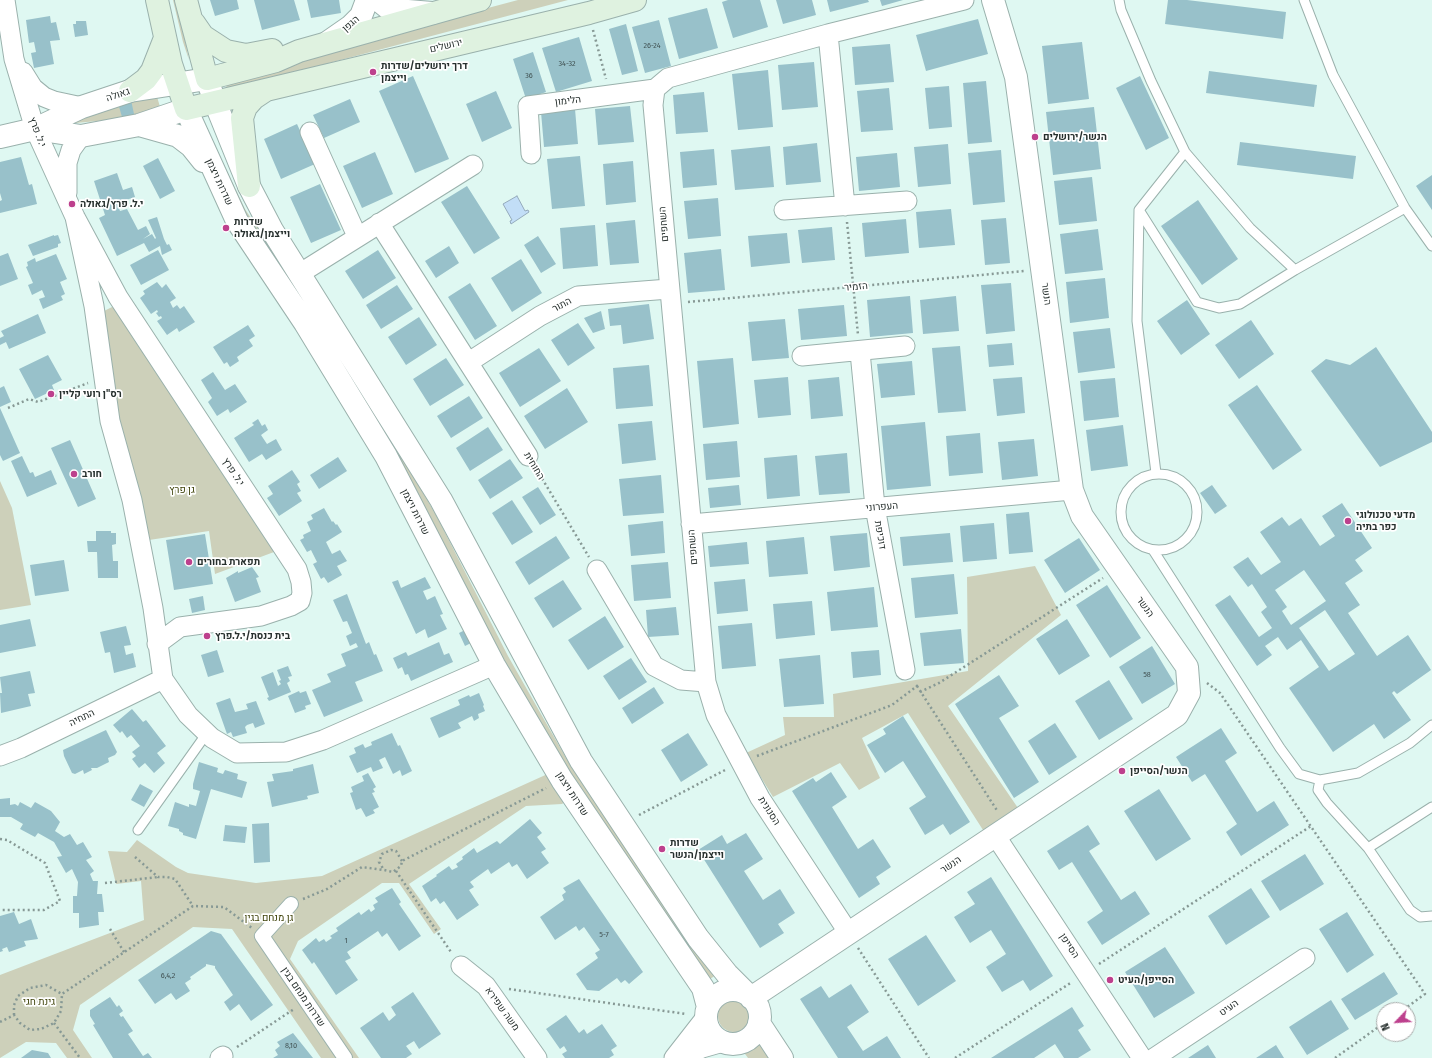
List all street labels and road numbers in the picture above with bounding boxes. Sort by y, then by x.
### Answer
street label: הגפן [340,13,362,35]
street label: ירושלים [428,36,464,56]
street label: גאולה [105,86,131,104]
street label: הלימון [554,93,582,109]
street label: י.ל. פרץ [26,115,48,149]
street label: שדרות ויצמן [203,157,235,207]
street label: השחפים [656,206,672,242]
street label: הזמיר [844,280,868,294]
street label: הנשר [1039,282,1053,306]
street label: התור [550,295,574,315]
street label: החוחית [521,450,547,482]
street label: י.ל. פרץ [219,456,247,488]
street label: שדרות ויצמן [398,487,432,537]
street label: העפרוני [865,500,899,514]
street label: דוכיפת [872,520,888,550]
street label: השחפים [685,529,701,565]
street label: הנשר [1134,594,1156,620]
street label: התחיה [67,707,97,729]
street label: שדרות ויצמן [553,770,591,818]
street label: הסנונית [755,794,783,828]
street label: הנשר [938,854,964,876]
street label: הסייפן [1056,931,1082,961]
street label: שדרות מנחם בגין [279,965,327,1029]
street label: משה שפירא [482,985,522,1033]
street label: העיט [1217,997,1241,1019]

